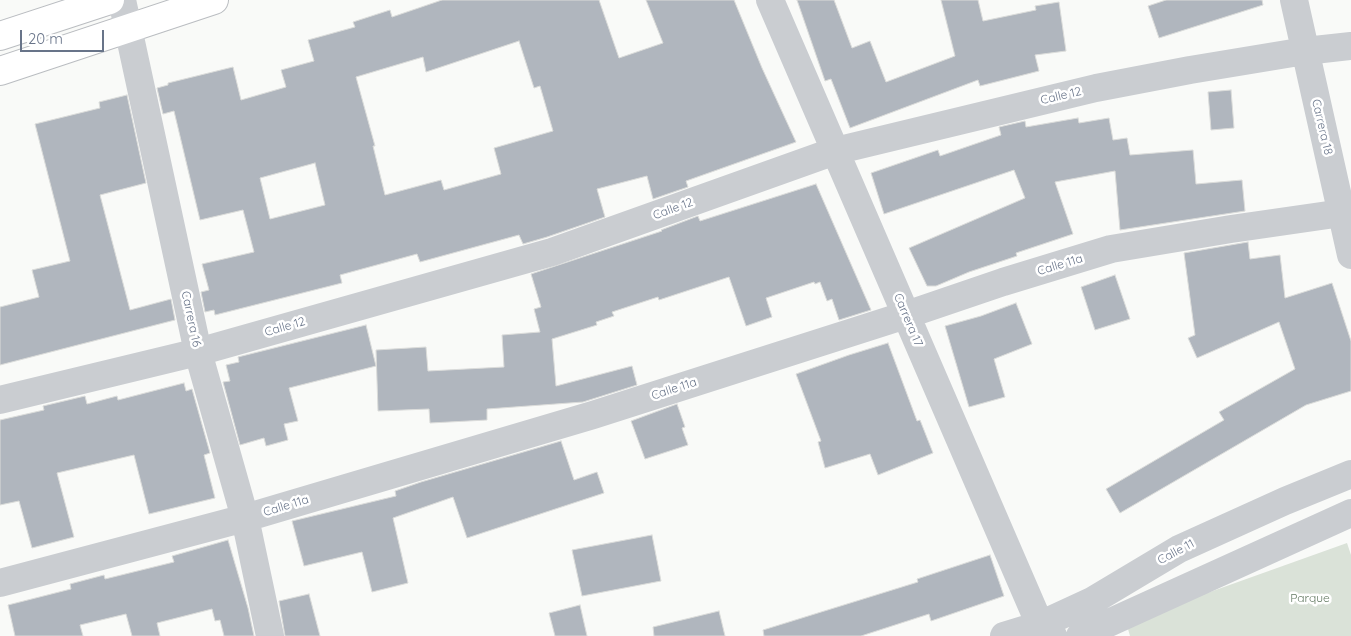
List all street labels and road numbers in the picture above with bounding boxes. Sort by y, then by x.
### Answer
street label: Calle 12 [1039,84,1083,108]
street label: Carrera 18 [1309,98,1335,156]
street label: Calle 12 [651,195,695,223]
street label: Calle 11a [1036,251,1084,279]
street label: Carrera 16 [178,290,204,348]
street label: Carrera 17 [890,291,926,349]
street label: Calle 12 [263,314,307,340]
street label: Calle 11a [650,375,698,403]
street label: Calle 11a [262,492,310,520]
street label: Calle 11 [1155,536,1197,568]

